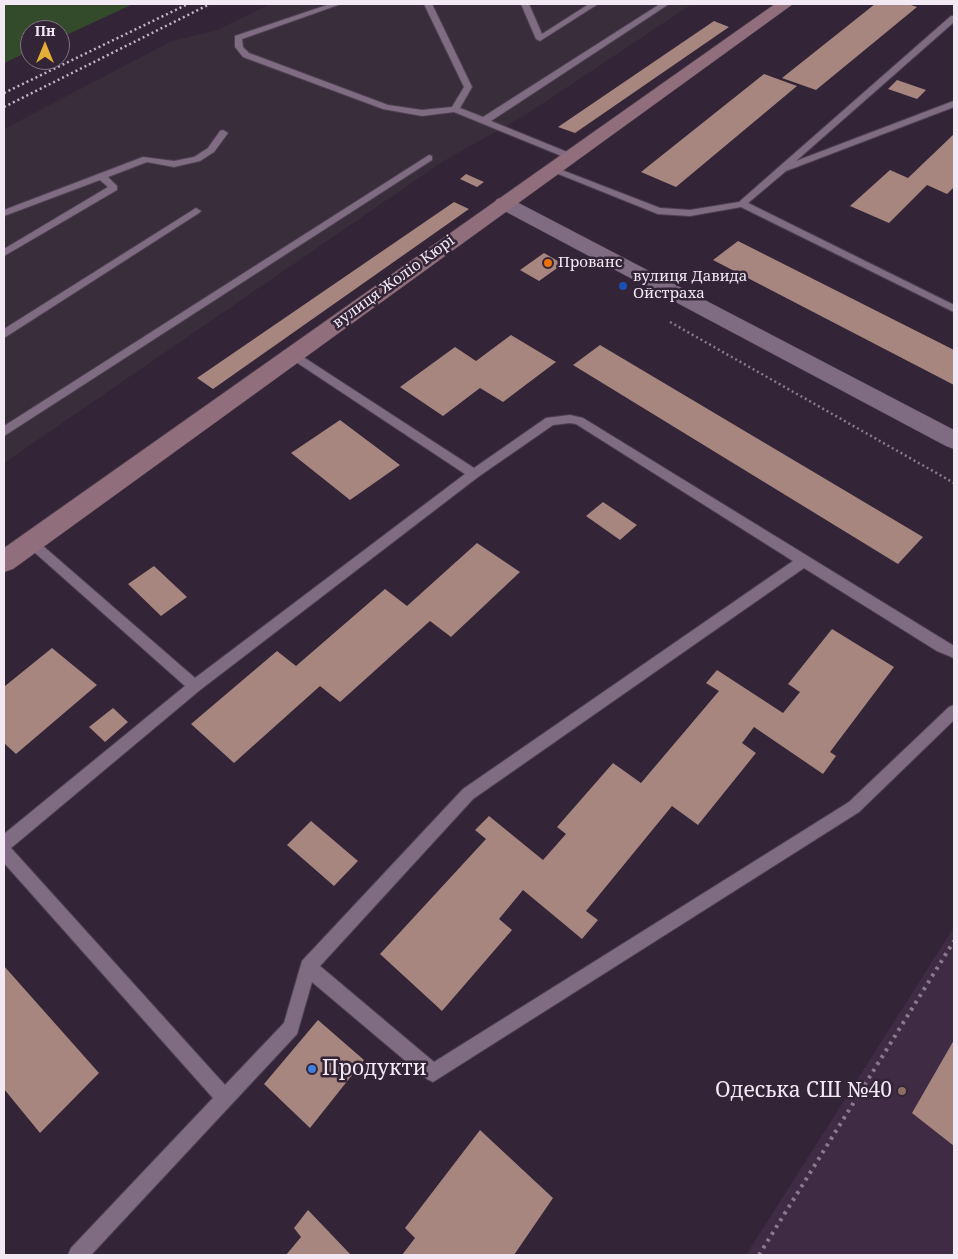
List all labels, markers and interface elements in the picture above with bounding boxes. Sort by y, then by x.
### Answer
north arrow [20,20,70,70]
text: Пн [35,21,55,40]
street label: вулиця Жоліо Кюрі [329,232,459,332]
place label: Прованс [558,254,622,272]
marker: Прованс [542,257,554,269]
place label: вулиця Давида Ойстраха [633,268,747,303]
marker: вулиця Давида Ойстраха [617,280,629,292]
place label: Продукти [322,1056,427,1082]
marker: Продукти [306,1063,318,1075]
place label: Одеська СШ №40 [715,1078,892,1104]
marker: Одеська СШ №40 [896,1085,908,1097]

